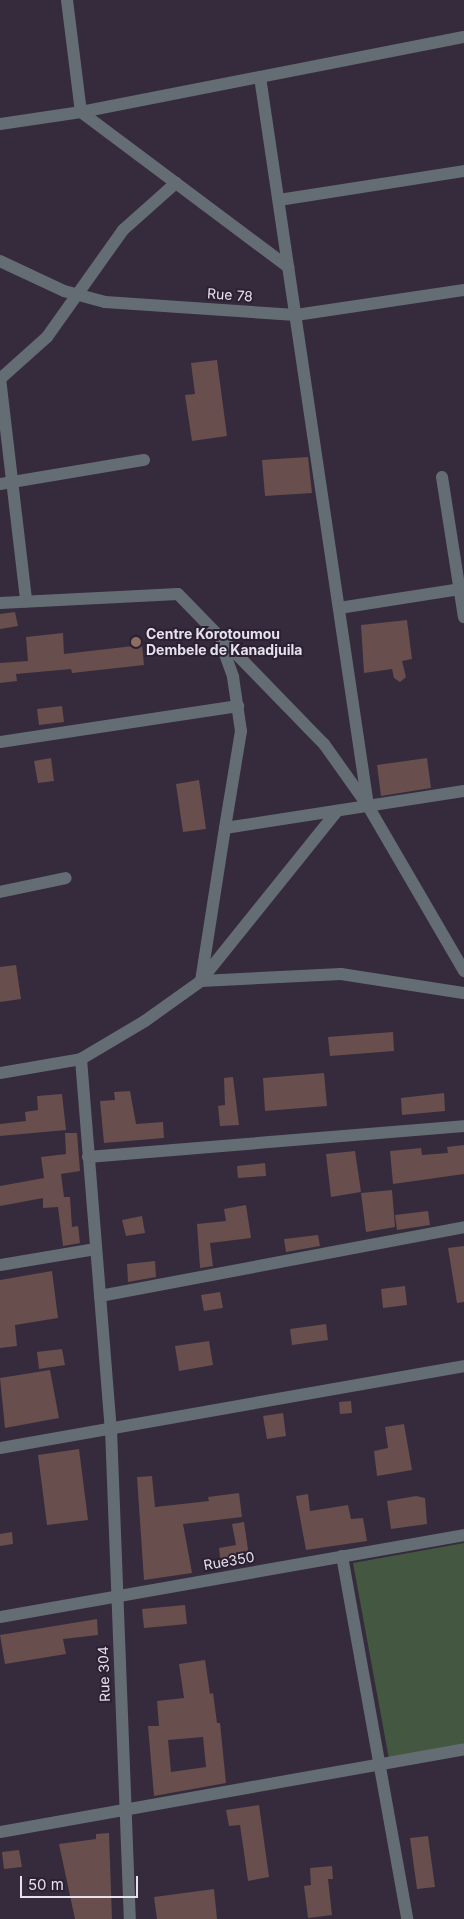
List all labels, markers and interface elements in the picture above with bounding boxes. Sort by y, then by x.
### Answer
street label: Rue 78 [207,285,253,305]
place label: Centre Korotoumou Dembele de Kanadjuila [146,626,302,658]
marker: Centre Korotoumou Dembele de Kanadjuila [130,636,142,648]
street label: Rue350 [202,1548,256,1574]
street label: Rue 304 [95,1646,113,1702]
scale bar [22,1866,140,1898]
text: 50 m [28,1875,64,1894]

